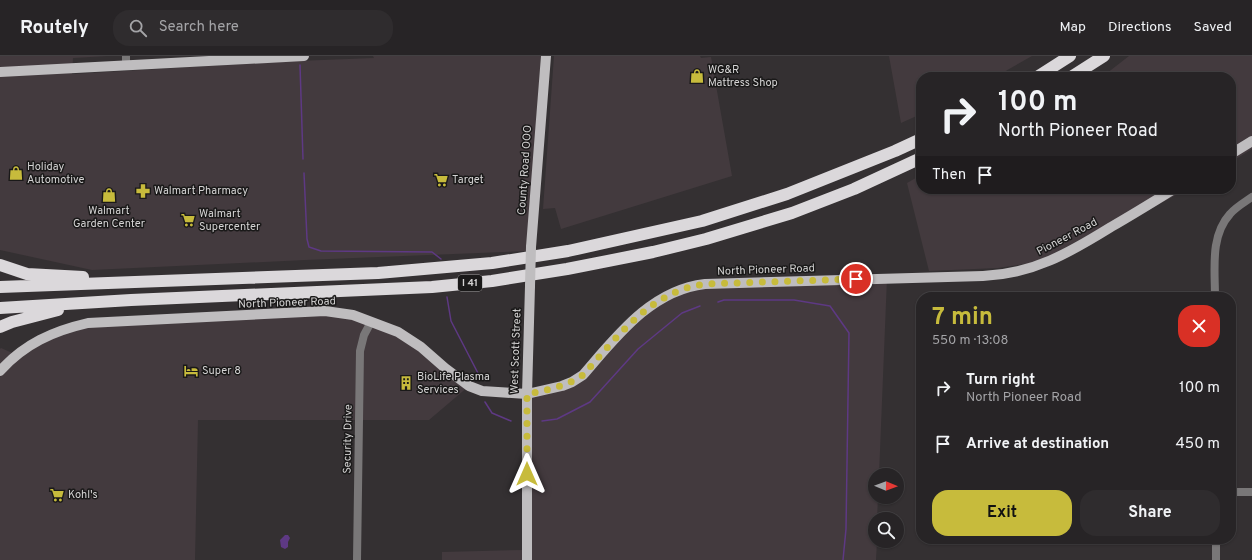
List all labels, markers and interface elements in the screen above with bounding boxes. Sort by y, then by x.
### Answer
search box [113,10,393,46]
text: Routely [20,16,89,40]
icon: search [127,17,149,39]
text: Search here [159,18,239,37]
text: Map [1060,19,1086,36]
text: Directions [1108,19,1172,36]
text: Saved [1194,19,1232,36]
place label: WG&R Mattress Shop [708,63,778,90]
shop icon: WG&R Mattress Shop [689,68,705,84]
text: 100 m [998,85,1078,121]
icon: right [932,88,984,140]
text: North Pioneer Road [998,120,1158,143]
street label: County Road OOO [515,125,535,215]
place label: Holiday Automotive [27,160,85,187]
icon: arrive [974,164,996,186]
shop icon: Holiday Automotive [8,165,24,181]
text: Then [932,166,966,185]
supermarket icon: Target [433,172,449,188]
place label: Target [452,173,484,187]
pharmacy icon: Walmart Pharmacy [135,183,151,199]
place label: Walmart Pharmacy [154,184,248,198]
shop icon: Walmart Garden Center [101,187,117,203]
place label: Walmart Garden Center [73,204,146,231]
place label: Walmart Supercenter [199,207,261,234]
supermarket icon: Walmart Supercenter [180,212,196,228]
street label: Pioneer Road [1034,215,1100,259]
street label: North Pioneer Road [717,261,815,279]
pin [839,262,873,296]
icon: arrive [845,268,867,290]
road number: I 41 [458,275,482,291]
street label: North Pioneer Road [238,294,336,312]
text: 7 min [932,303,993,333]
button: close [1178,305,1220,347]
street label: West Scott Street [508,308,524,394]
text: 550 m · 13:08 [932,333,1009,349]
hotel icon: Super 8 [183,363,199,379]
place label: Super 8 [202,364,241,378]
place label: BioLife Plasma Services [417,370,490,397]
text: Turn right [966,371,1035,390]
building icon: BioLife Plasma Services [398,375,414,391]
icon: right [932,377,954,399]
text: 100 m [1179,379,1220,398]
text: North Pioneer Road [966,390,1081,406]
street label: Security Drive [340,404,356,474]
icon: arrive [932,433,954,455]
text: Arrive at destination [966,435,1109,454]
text: 450 m [1176,435,1220,454]
position arrow [506,453,548,495]
north arrow [868,468,904,504]
map controls [868,468,904,548]
supermarket icon: Kohl's [49,487,65,503]
place label: Kohl's [68,488,98,502]
button: Exit [932,490,1072,536]
button: Share [1080,490,1220,536]
button: search [868,512,904,548]

